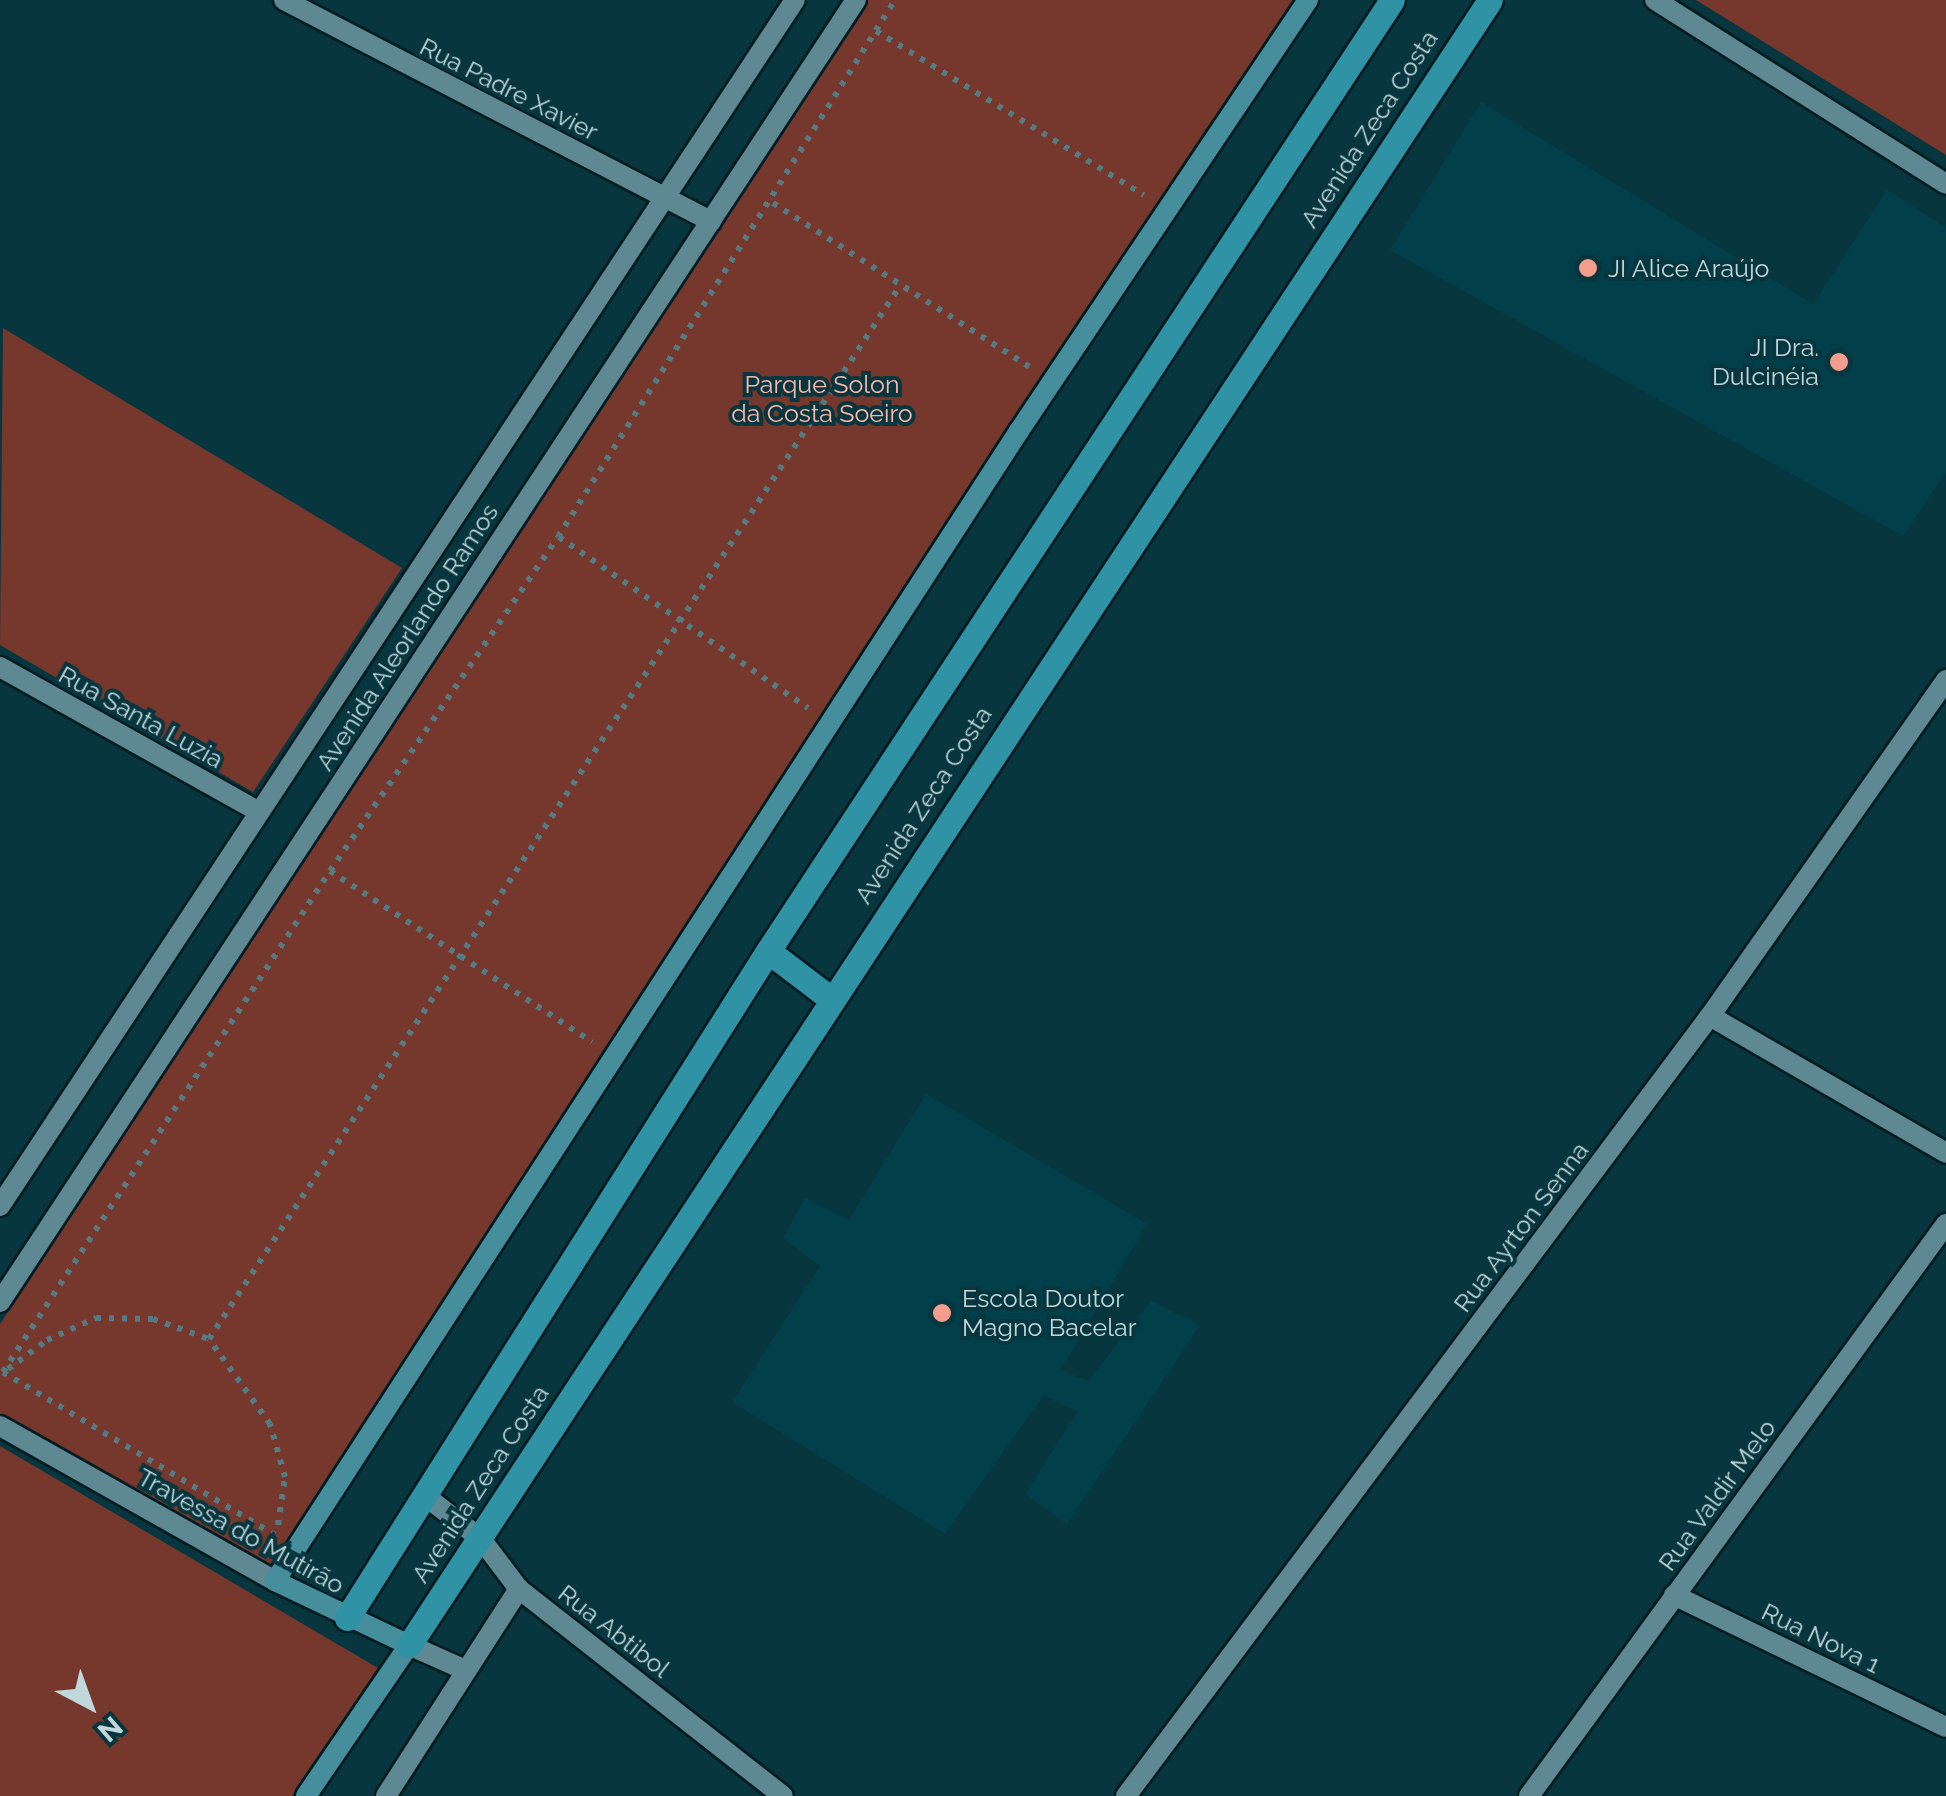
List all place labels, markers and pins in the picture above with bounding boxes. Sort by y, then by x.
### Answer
place label: JI Alice Araújo [1608,253,1771,283]
marker: JI Alice Araújo [1577,257,1599,279]
place label: JI Dra. Dulcinéia [1712,333,1819,392]
marker: JI Dra. Dulcinéia [1828,351,1850,373]
place label: Escola Doutor Magno Bacelar [962,1284,1136,1343]
marker: Escola Doutor Magno Bacelar [931,1302,953,1324]

